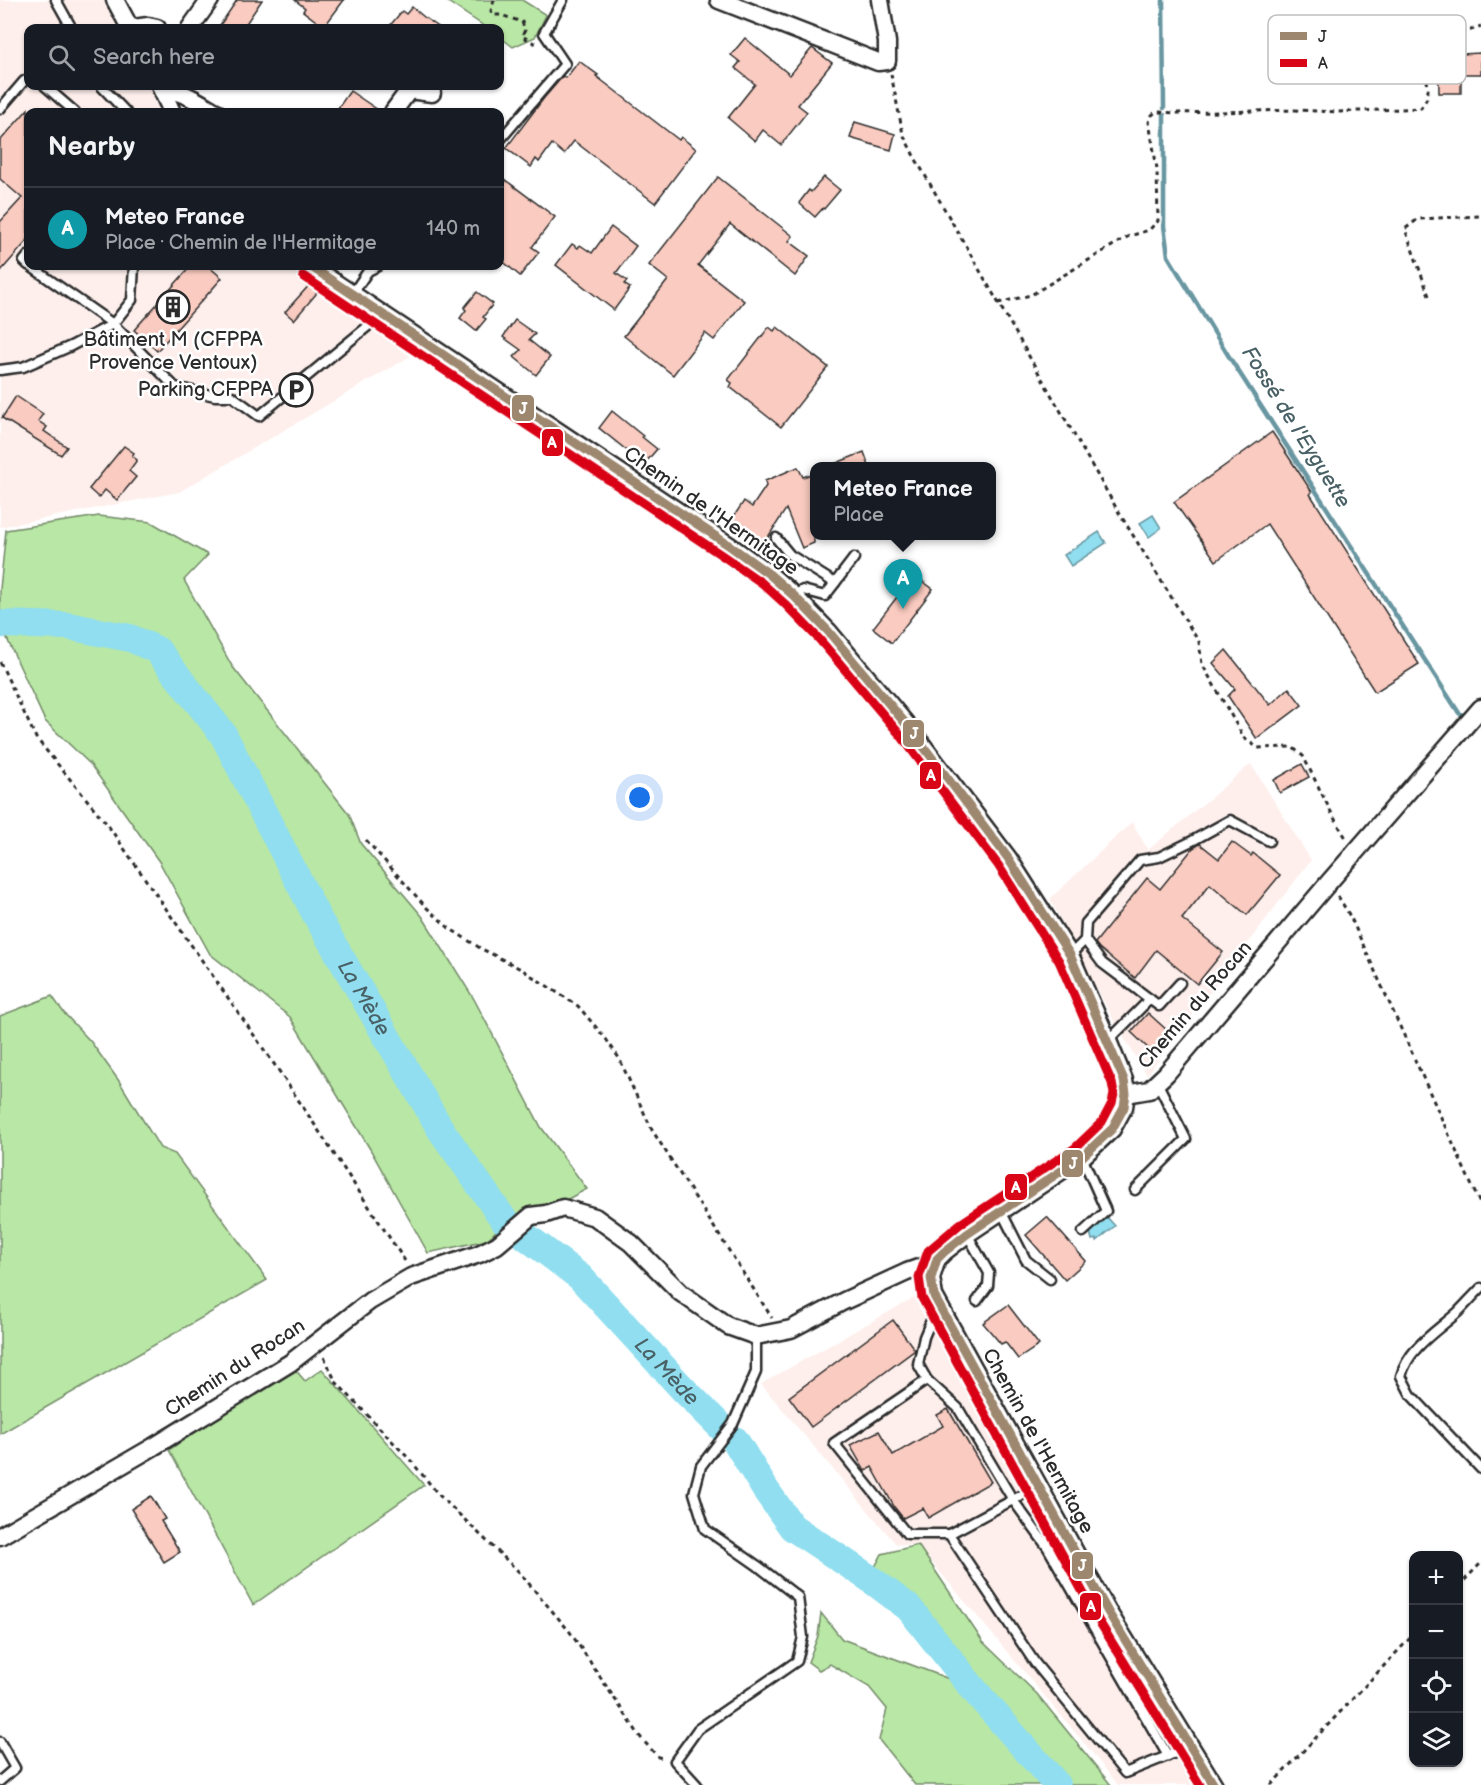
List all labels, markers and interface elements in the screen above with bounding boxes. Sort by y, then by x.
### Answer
legend [1268,15,1466,84]
search box [24,24,504,90]
text: J [1318,28,1327,47]
icon: search [45,41,78,74]
text: Search here [93,44,215,71]
text: A [1318,55,1328,74]
text: Nearby [48,132,135,163]
text: Meteo France [105,204,245,231]
text: A [61,217,74,241]
text: 140 m [426,217,480,241]
text: Place · Chemin de l'Hermitage [105,231,377,255]
building icon: Bâtiment M (CFPPA Provence Ventoux) [155,289,191,325]
place label: Bâtiment M (CFPPA Provence Ventoux) [83,328,263,375]
water label: Fossé de l'Eyguette [1236,342,1356,512]
parking icon: Parking CFPPA [278,372,314,408]
place label: Parking CFPPA [138,378,274,402]
line badge: J [511,394,535,422]
text: J [519,400,528,419]
line badge: A [541,428,564,457]
text: A [546,434,557,453]
street label: Chemin de l'Hermitage [619,442,803,581]
popup [810,462,996,540]
text: Meteo France [833,476,973,503]
text: Place [833,503,884,527]
pin: A [884,560,922,609]
line badge: J [902,719,925,748]
text: J [910,725,919,744]
line badge: A [919,761,942,790]
text: A [925,767,936,786]
your location [625,783,654,812]
street label: Chemin du Rocan [1133,936,1257,1074]
water label: La Mède [333,956,396,1040]
line badge: J [1061,1149,1084,1178]
text: J [1069,1155,1078,1174]
line badge: A [1004,1173,1028,1201]
text: A [1010,1179,1021,1198]
street label: Chemin du Rocan [161,1314,309,1422]
water label: La Mède [630,1332,704,1410]
street label: Chemin de l'Hermitage [977,1344,1099,1538]
line badge: J [1071,1551,1094,1580]
map controls [1409,1551,1463,1767]
button: + [1409,1551,1463,1605]
text: J [1078,1557,1087,1576]
line badge: A [1079,1592,1102,1621]
text: A [1085,1598,1096,1617]
button: − [1409,1605,1463,1659]
button: locate [1409,1659,1463,1713]
button: layers [1409,1713,1463,1767]

